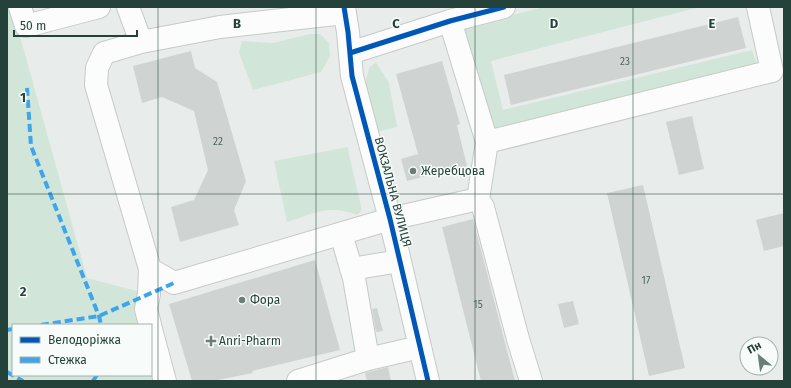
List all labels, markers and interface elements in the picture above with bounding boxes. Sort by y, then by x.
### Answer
scale bar [14,12,137,38]
text: B [233,16,241,31]
text: C [392,16,400,31]
text: D [550,16,559,31]
text: E [709,16,716,31]
text: 50 m [20,19,46,33]
house number: 23 [620,56,630,68]
text: 1 [20,90,26,105]
house number: 22 [213,136,223,148]
street label: ВОКЗАЛЬНА ВУЛИЦЯ [372,136,414,248]
place label: Жеребцова [421,164,485,178]
marker: Жеребцова [408,166,418,176]
house number: 17 [642,275,651,287]
text: 2 [20,284,27,299]
place label: Фора [250,293,280,307]
marker: Фора [237,295,247,305]
house number: 15 [473,299,483,311]
legend [12,324,152,376]
text: Велодоріжка [48,333,121,347]
place label: Anri-Pharm [219,334,281,348]
marker: Anri-Pharm [206,336,216,346]
north arrow [739,336,779,376]
text: Пн [745,339,764,357]
text: Стежка [48,353,87,367]

